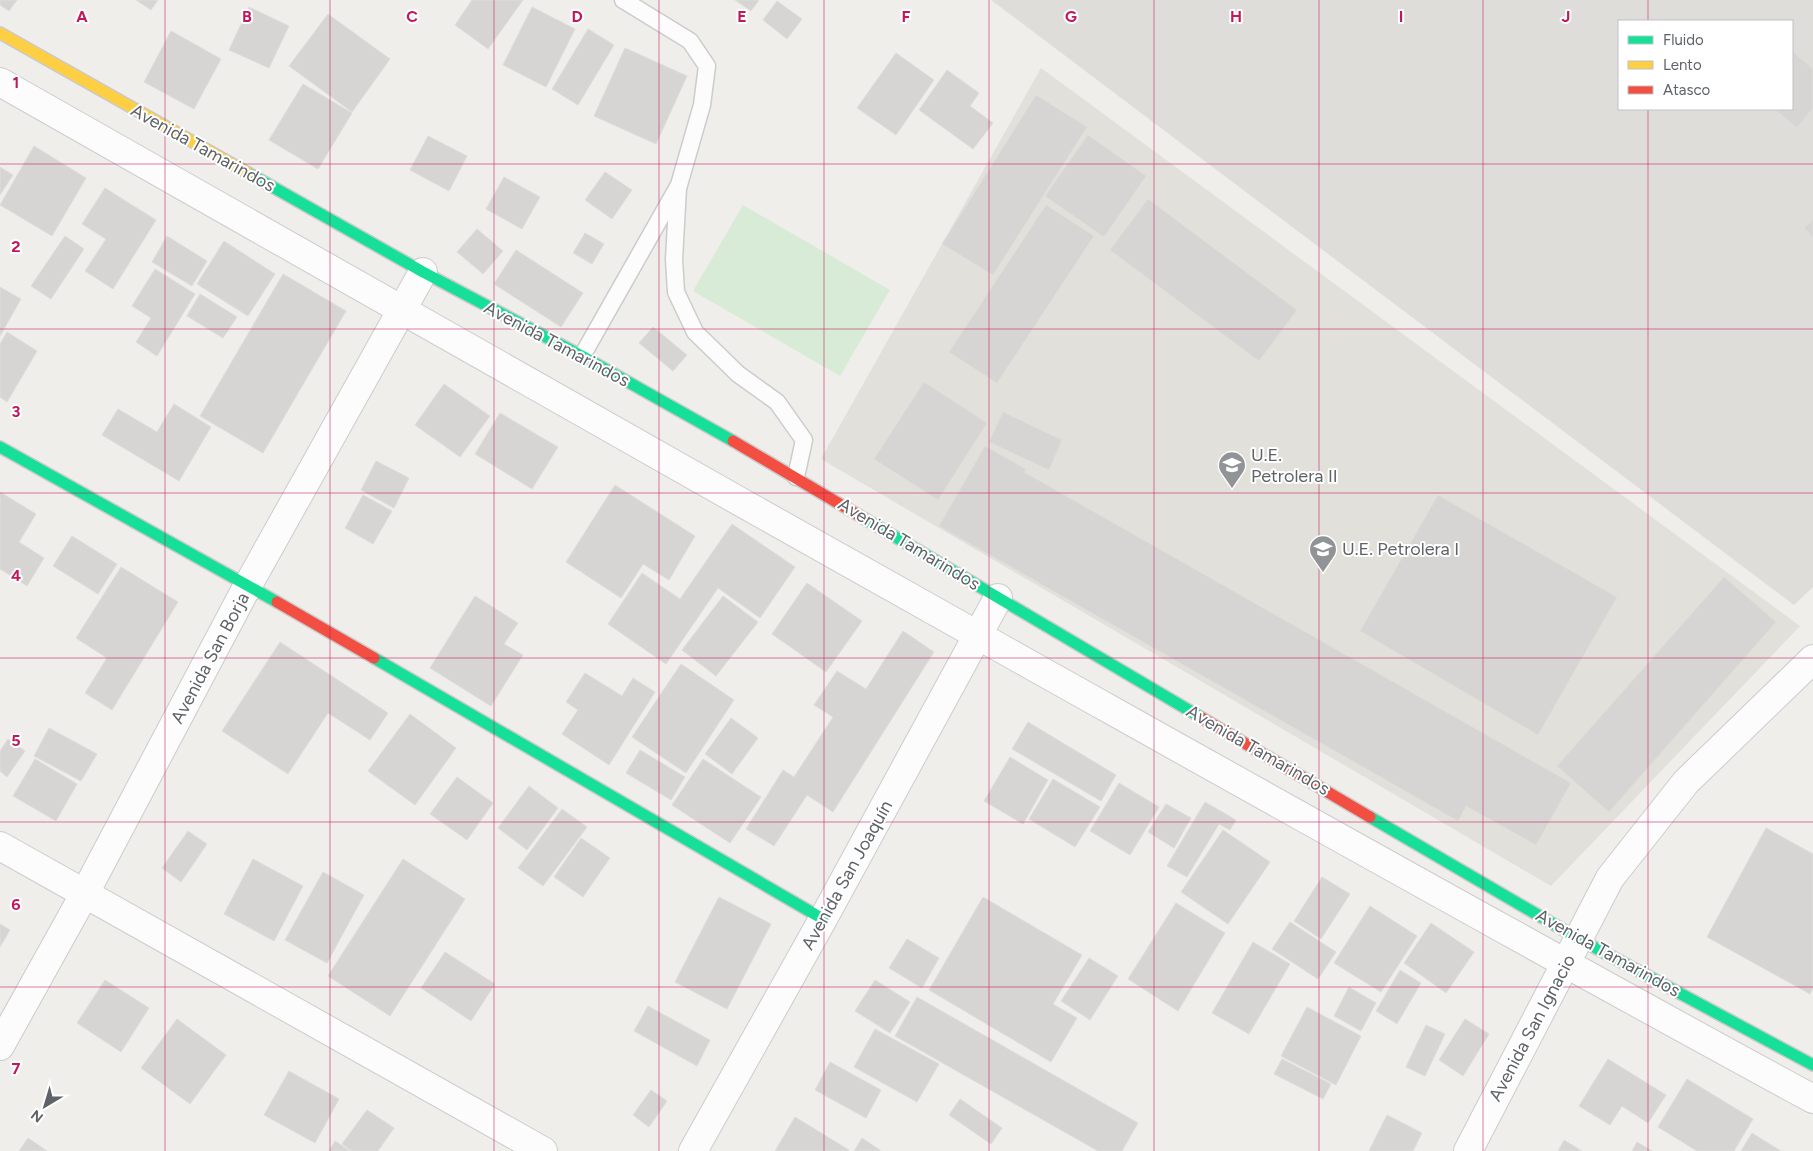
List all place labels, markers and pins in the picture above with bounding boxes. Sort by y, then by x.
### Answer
place label: U.E. Petrolera II [1251,444,1338,487]
school or university icon: U.E. Petrolera II [1217,450,1247,489]
school or university icon: U.E. Petrolera I [1308,534,1338,573]
place label: U.E. Petrolera I [1342,538,1459,560]

